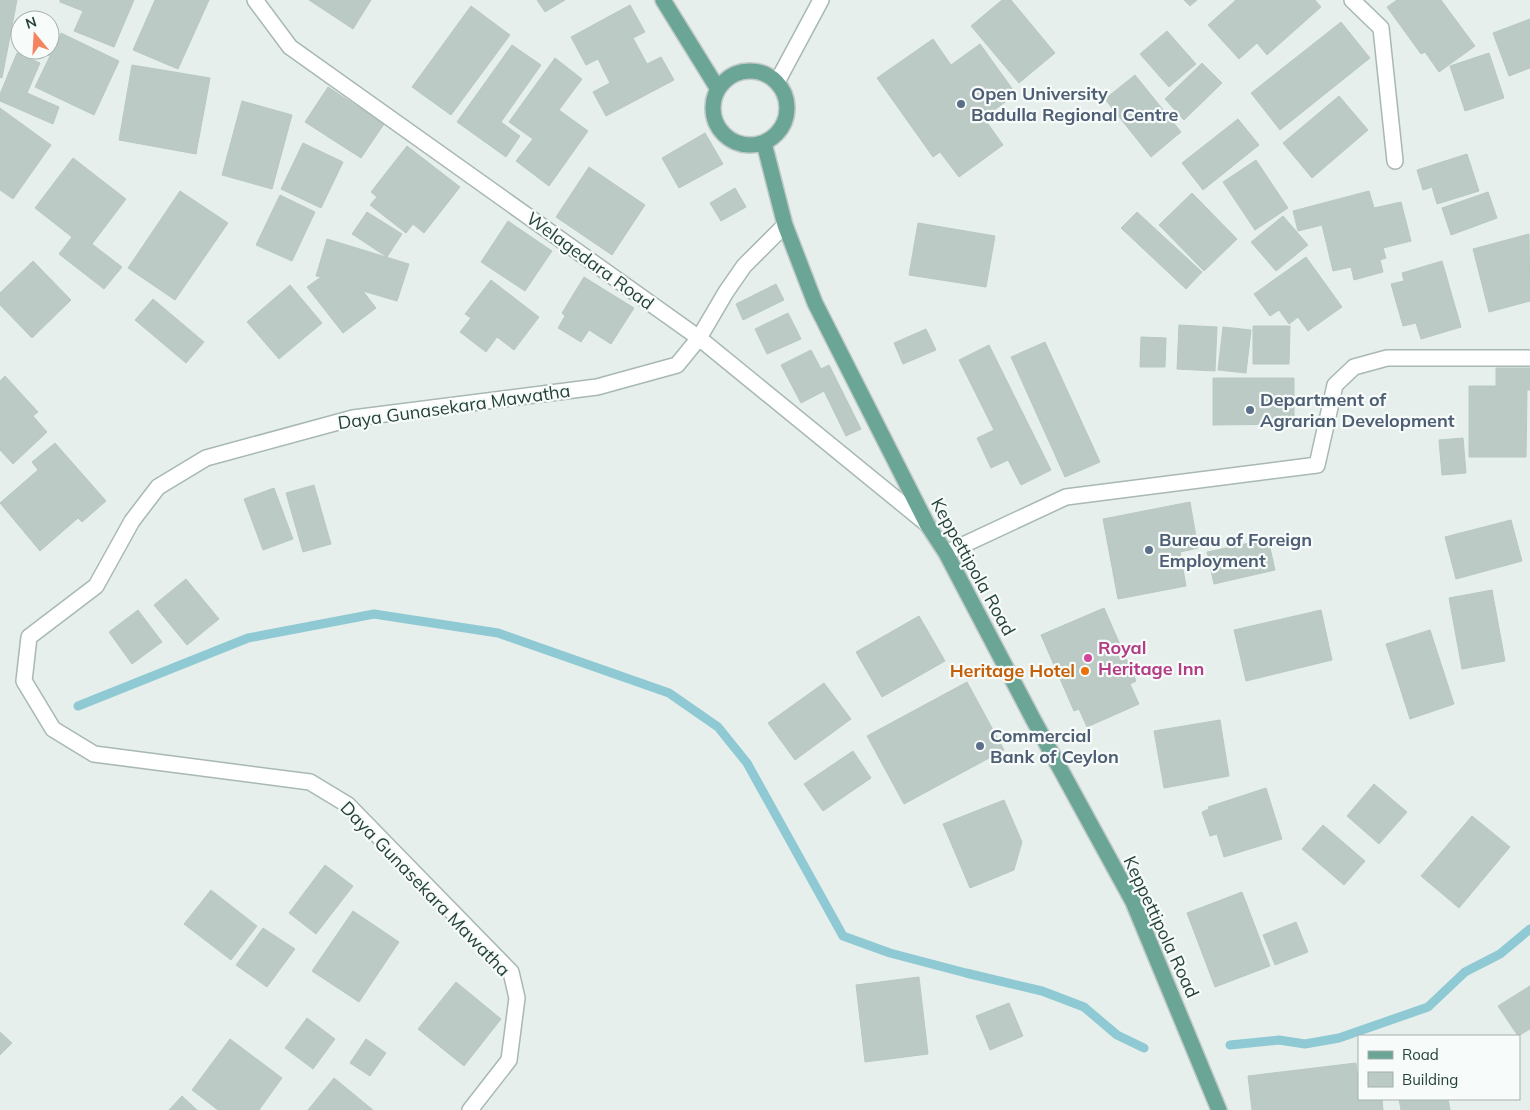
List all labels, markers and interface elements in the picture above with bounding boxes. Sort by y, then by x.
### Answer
north arrow [10,10,60,60]
text: N [23,12,39,33]
place label: Open University Badulla Regional Centre [971,82,1179,126]
marker: Open University Badulla Regional Centre [955,98,967,110]
street label: Welagedara Road [522,207,659,315]
street label: Daya Gunasekara Mawatha [336,379,572,434]
place label: Department of Agrarian Development [1260,388,1455,432]
marker: Department of Agrarian Development [1244,404,1256,416]
street label: Keppettipola Road [926,494,1021,640]
place label: Bureau of Foreign Employment [1159,528,1312,572]
marker: Bureau of Foreign Employment [1143,544,1155,556]
place label: Royal Heritage Inn [1098,636,1204,680]
marker: Royal Heritage Inn [1082,652,1094,664]
place label: Heritage Hotel [950,659,1075,682]
marker: Heritage Hotel [1079,665,1091,677]
place label: Commercial Bank of Ceylon [990,724,1119,768]
marker: Commercial Bank of Ceylon [974,740,986,752]
street label: Daya Gunasekara Mawatha [336,796,515,981]
street label: Keppettipola Road [1118,852,1204,1001]
legend [1358,1035,1520,1100]
text: Road [1402,1045,1439,1064]
text: Building [1402,1070,1458,1089]

